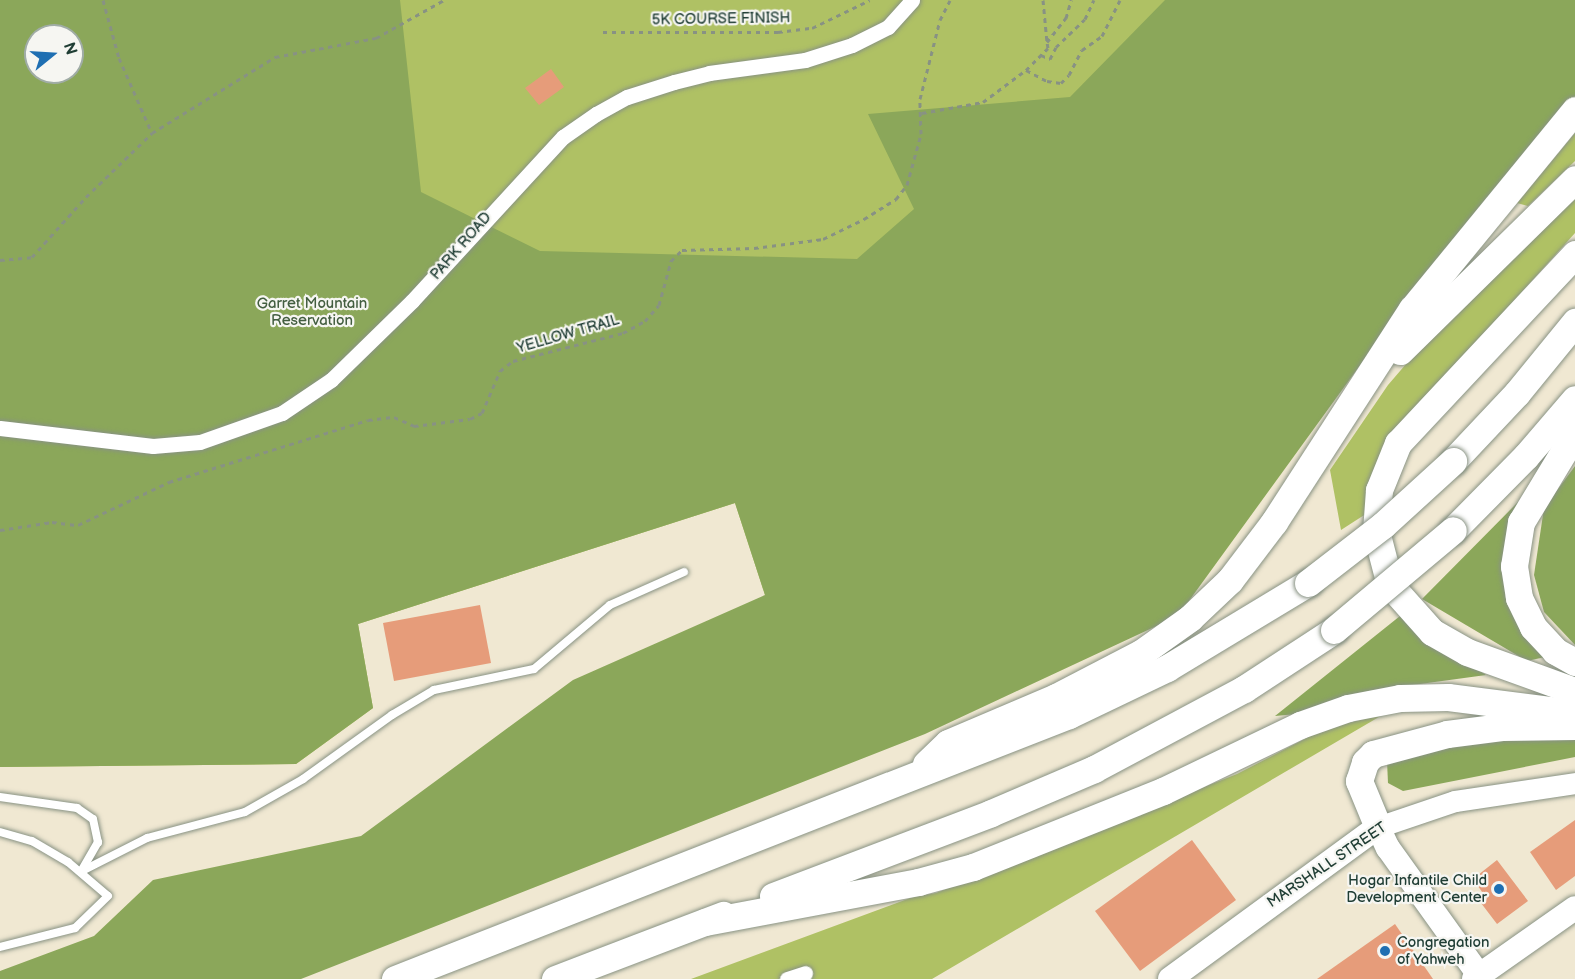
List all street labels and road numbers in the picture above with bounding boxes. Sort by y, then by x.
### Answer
street label: 5K COURSE FINISH [652,9,790,29]
street label: PARK ROAD [427,208,495,284]
street label: YELLOW TRAIL [514,311,622,357]
street label: MARSHALL STREET [1264,818,1390,912]

